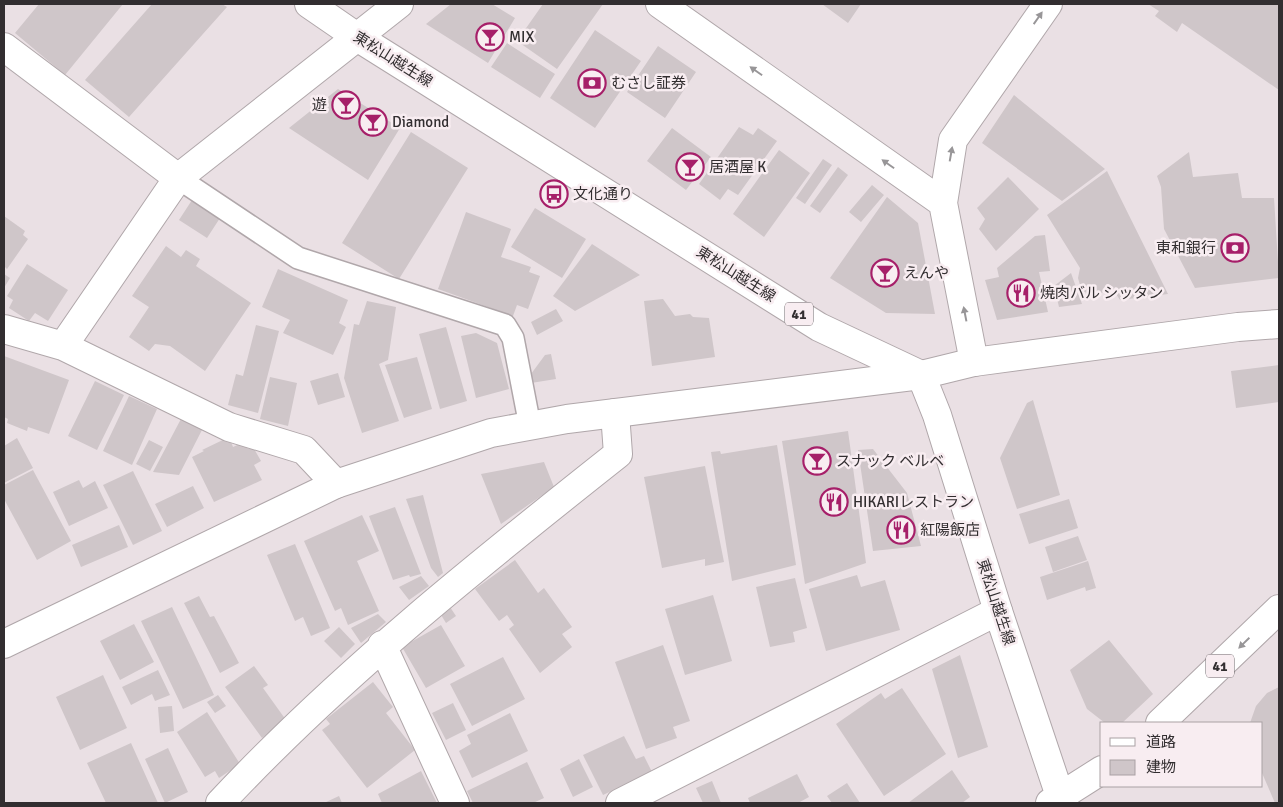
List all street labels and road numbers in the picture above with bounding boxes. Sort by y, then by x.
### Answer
street label: 東松山越生線 [350,28,436,90]
street label: 東松山越生線 [693,243,779,305]
road number: 41 [785,302,813,326]
street label: 東松山越生線 [974,556,1018,648]
road number: 41 [1206,654,1234,678]

